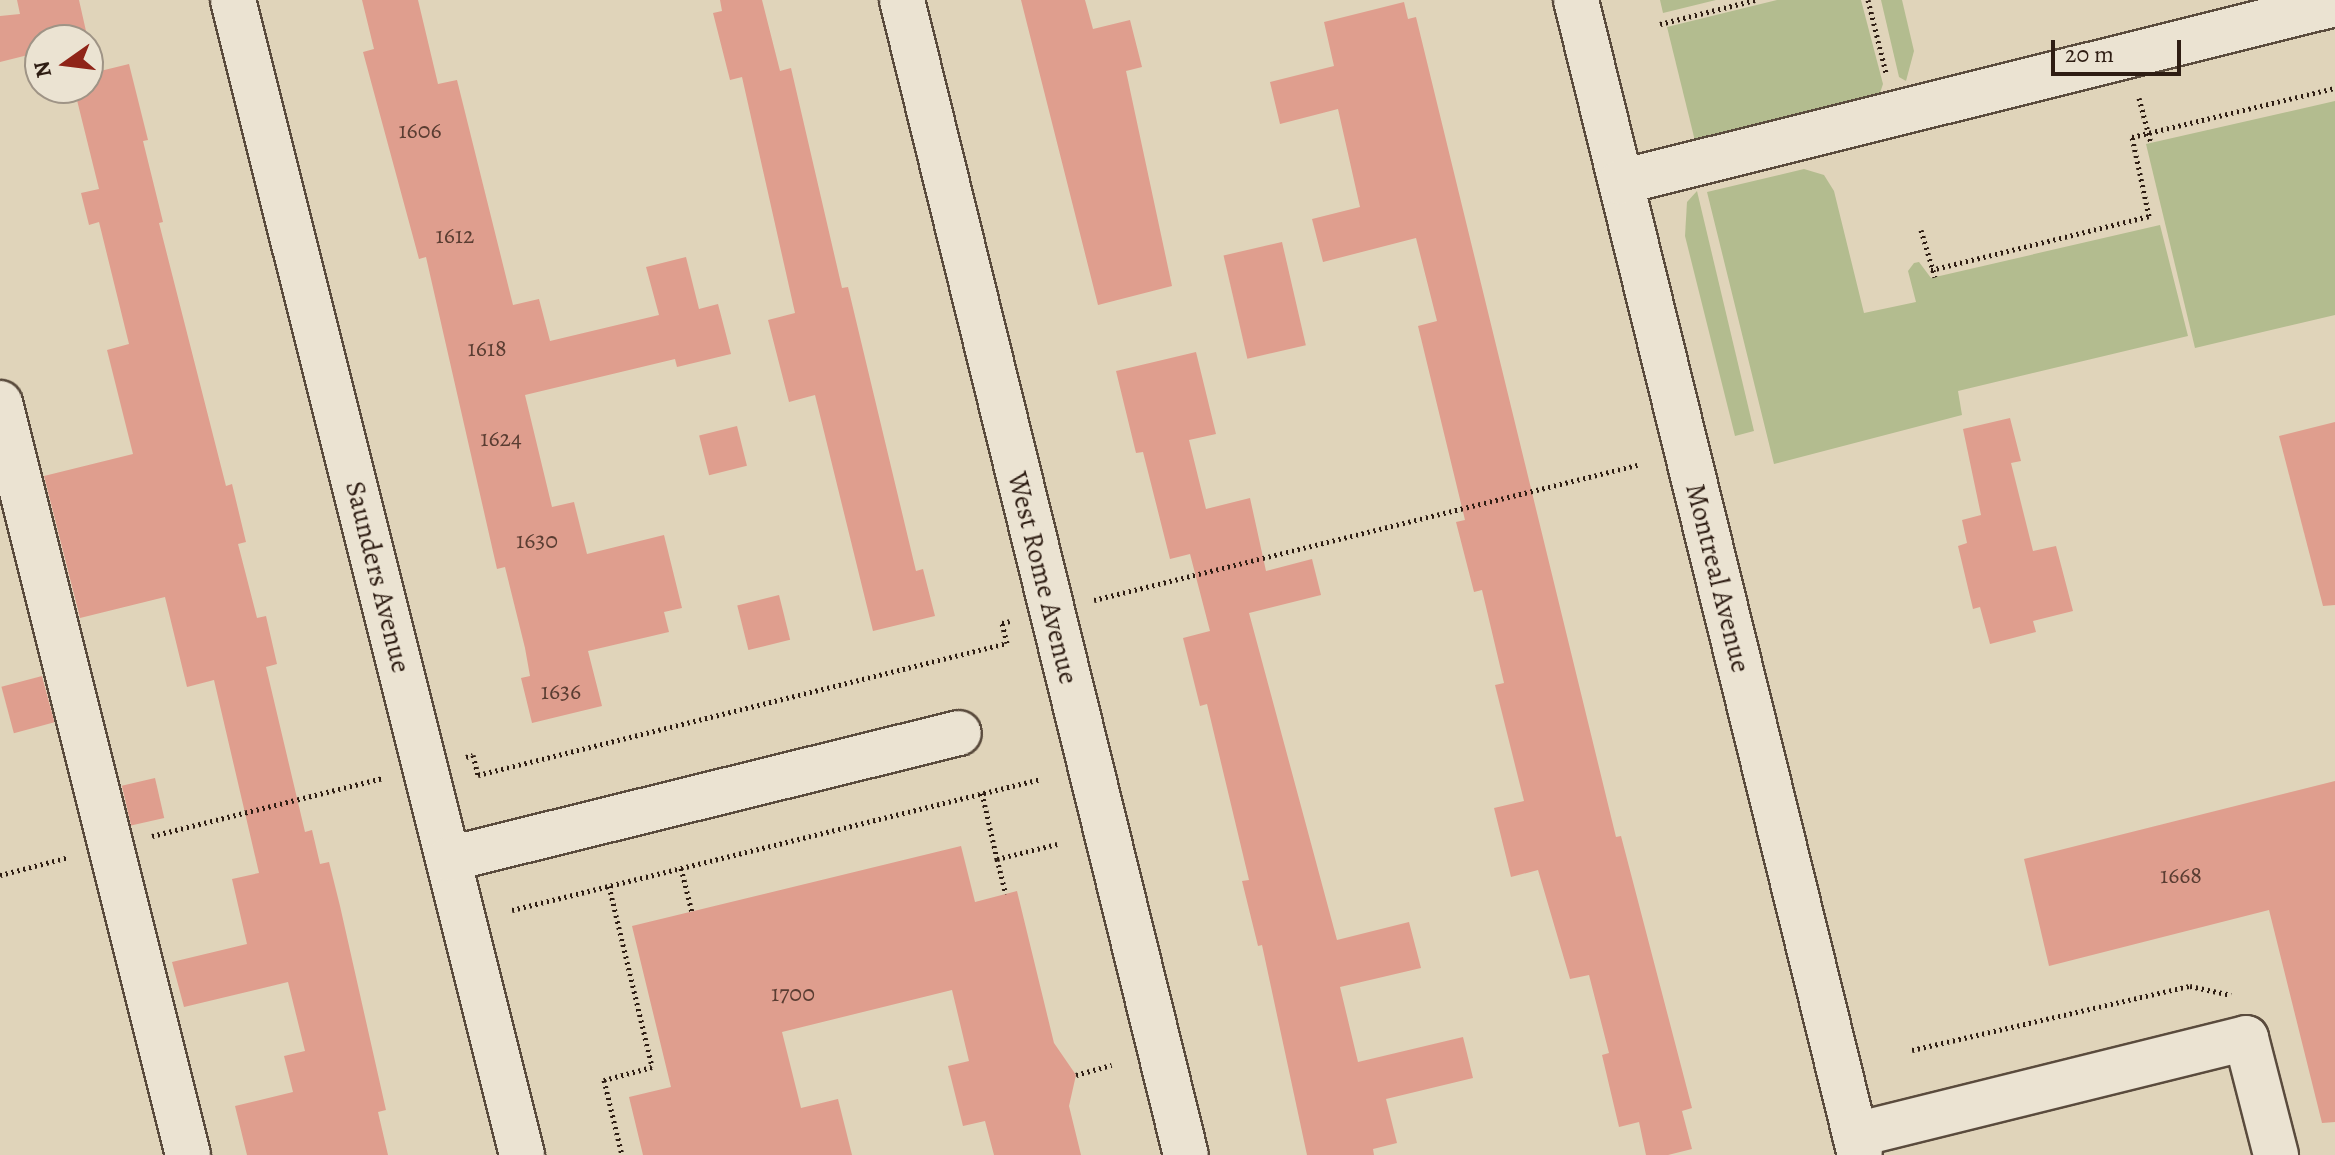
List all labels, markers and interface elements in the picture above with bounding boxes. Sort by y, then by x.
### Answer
north arrow [24,24,104,104]
scale bar [2055,24,2185,74]
text: 20 m [2065,38,2114,70]
text: N [26,58,59,81]
house number: 1606 [398,117,442,145]
house number: 1612 [436,222,474,250]
house number: 1618 [467,335,507,363]
house number: 1624 [480,425,522,453]
street label: West Rome Avenue [1000,468,1086,688]
street label: Saunders Avenue [338,478,418,676]
street label: Montreal Avenue [1678,480,1758,676]
house number: 1630 [516,527,558,555]
house number: 1636 [541,678,581,706]
house number: 1668 [2160,862,2202,890]
house number: 1700 [771,980,815,1008]

